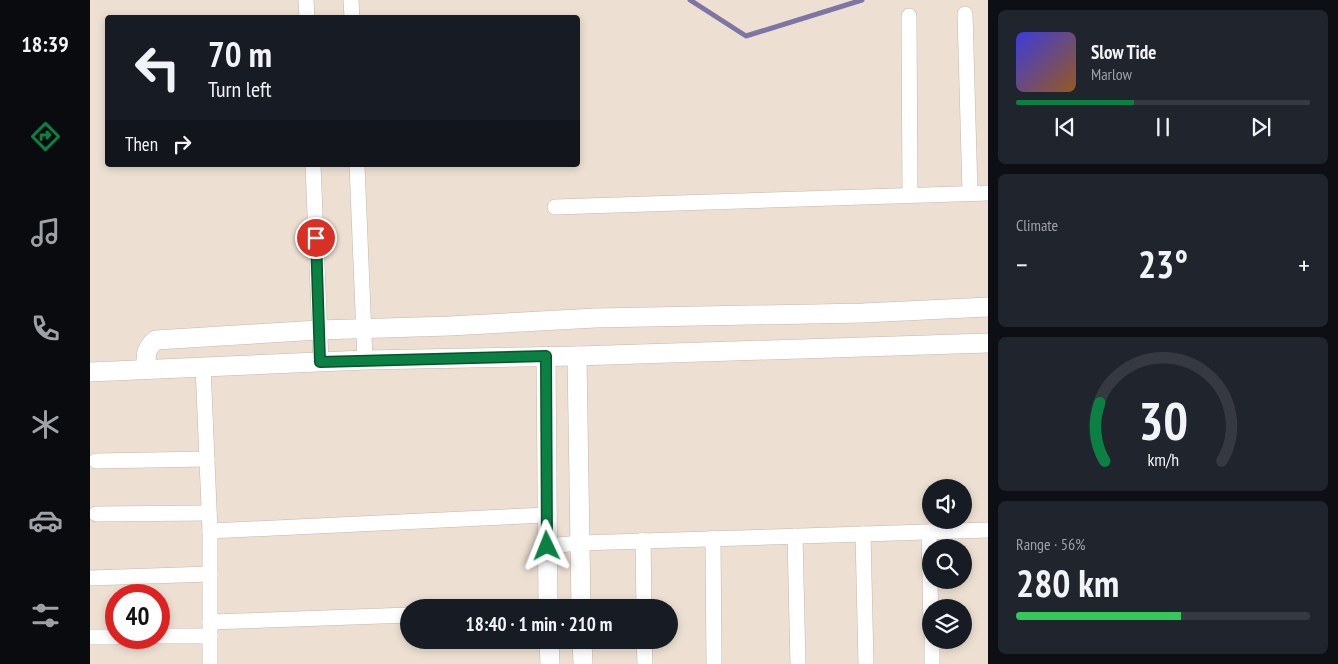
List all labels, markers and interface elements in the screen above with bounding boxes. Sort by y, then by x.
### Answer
text: 18:39 [21,30,69,58]
text: 70 m [208,31,272,77]
icon: left [125,35,190,100]
text: Slow Tide [1091,40,1156,64]
text: Marlow [1091,64,1132,84]
text: Turn left [208,75,272,103]
icon: previous [1051,113,1079,141]
icon: pause [1149,113,1177,141]
icon: next [1247,113,1275,141]
icon: directions [28,119,63,154]
icon: right [168,130,196,158]
text: Then [125,132,158,156]
icon: music [28,215,63,250]
text: Climate [1016,215,1058,235]
pin [295,217,337,259]
icon: arrive [302,224,330,252]
text: 23° [1138,239,1188,288]
text: − [1016,246,1028,283]
text: + [1298,246,1310,283]
icon: phone [28,311,63,346]
text: 30 [1138,387,1188,454]
icon: climate [28,407,63,442]
text: km/h [1147,448,1179,471]
map controls [922,479,972,649]
button: sound [922,479,972,529]
icon: car [28,503,63,538]
position arrow [520,519,572,571]
text: Range · 56% [1016,534,1085,554]
button: search [922,539,972,589]
text: 280 km [1016,558,1119,607]
speed limit sign: 40 [105,584,170,649]
icon: filters [28,598,63,633]
button: layers [922,599,972,649]
text: 18:40 · 1 min · 210 m [466,612,612,636]

